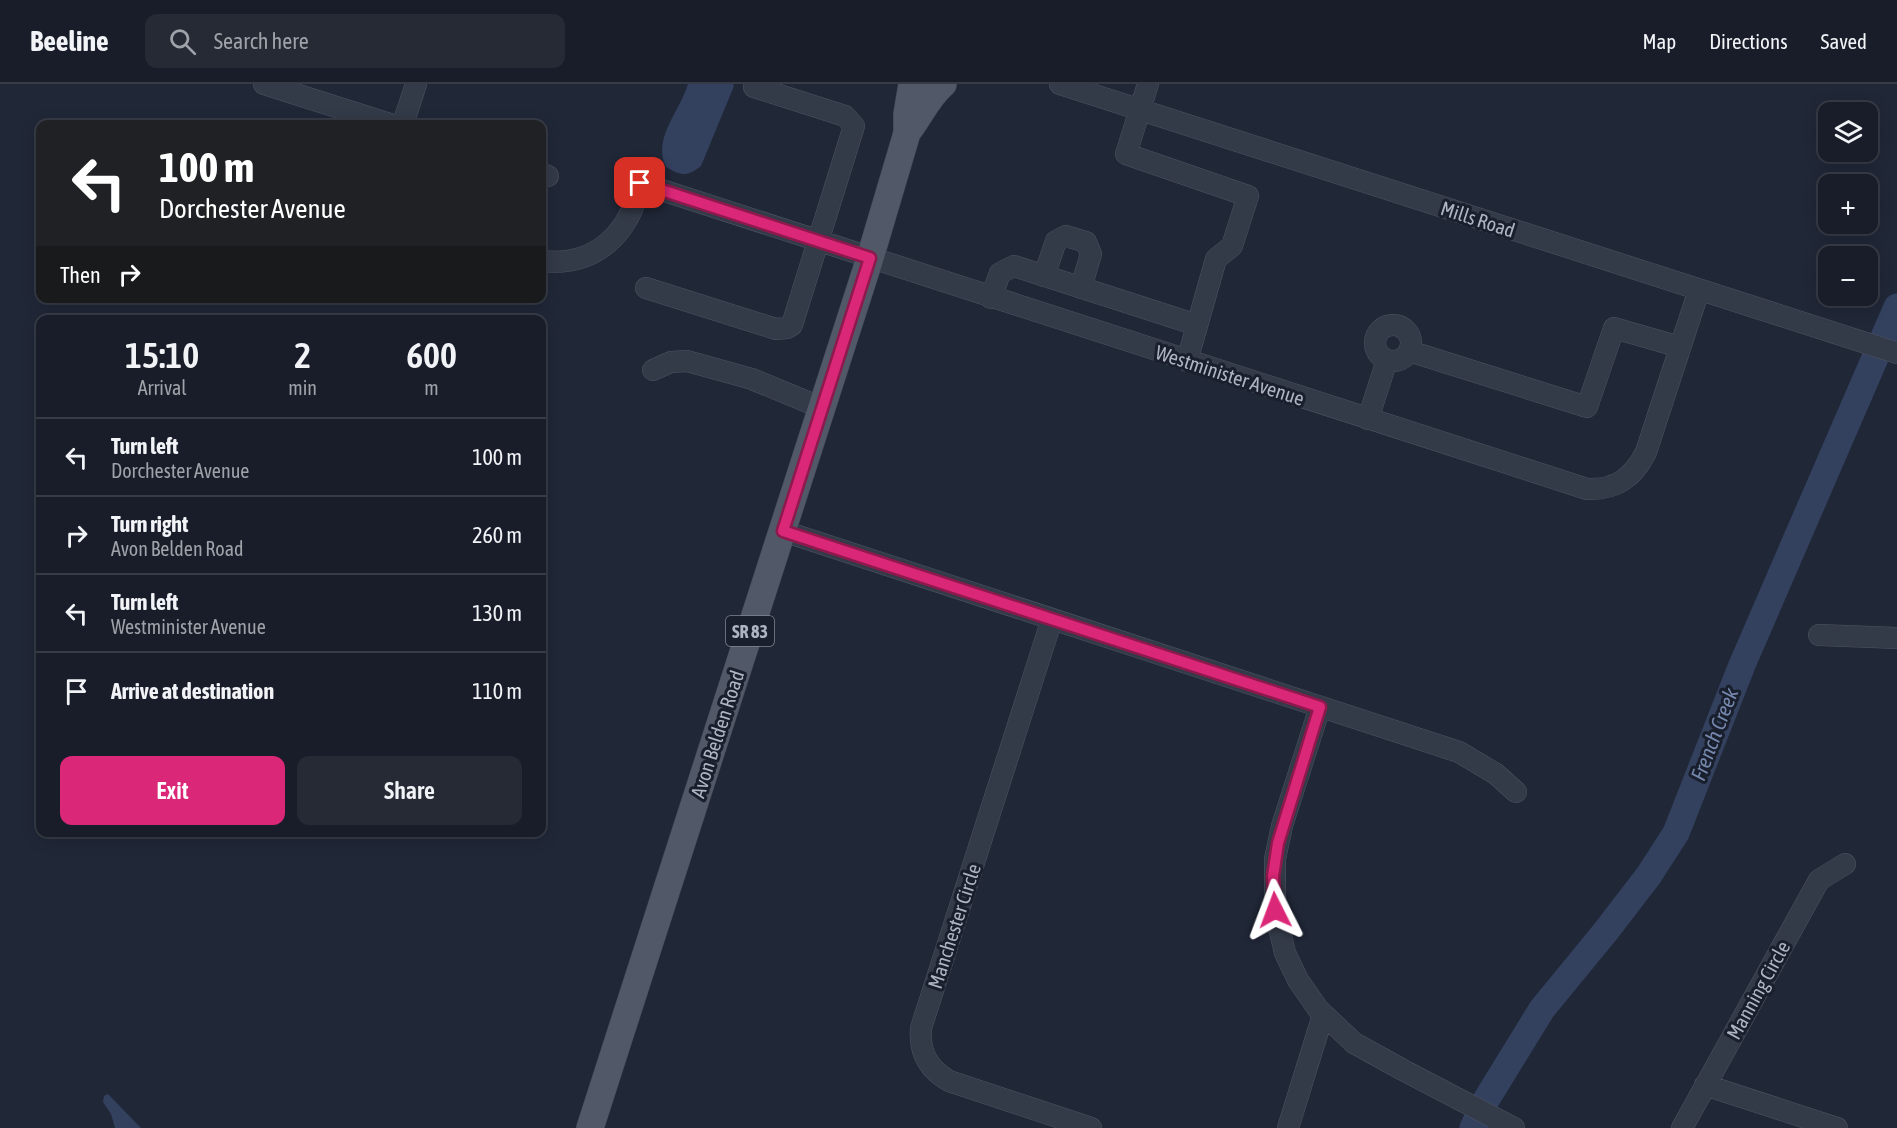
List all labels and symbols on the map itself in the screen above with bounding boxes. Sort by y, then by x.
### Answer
pin [614,157,665,208]
street label: Mills Road [1438,196,1518,242]
street label: Westminister Avenue [1153,340,1307,410]
road number: SR 83 [726,616,774,646]
street label: Avon Belden Road [686,667,748,801]
water label: French Creek [1685,684,1743,784]
street label: Manchester Circle [923,861,985,991]
position arrow [1243,878,1307,942]
street label: Manning Circle [1722,937,1794,1043]

